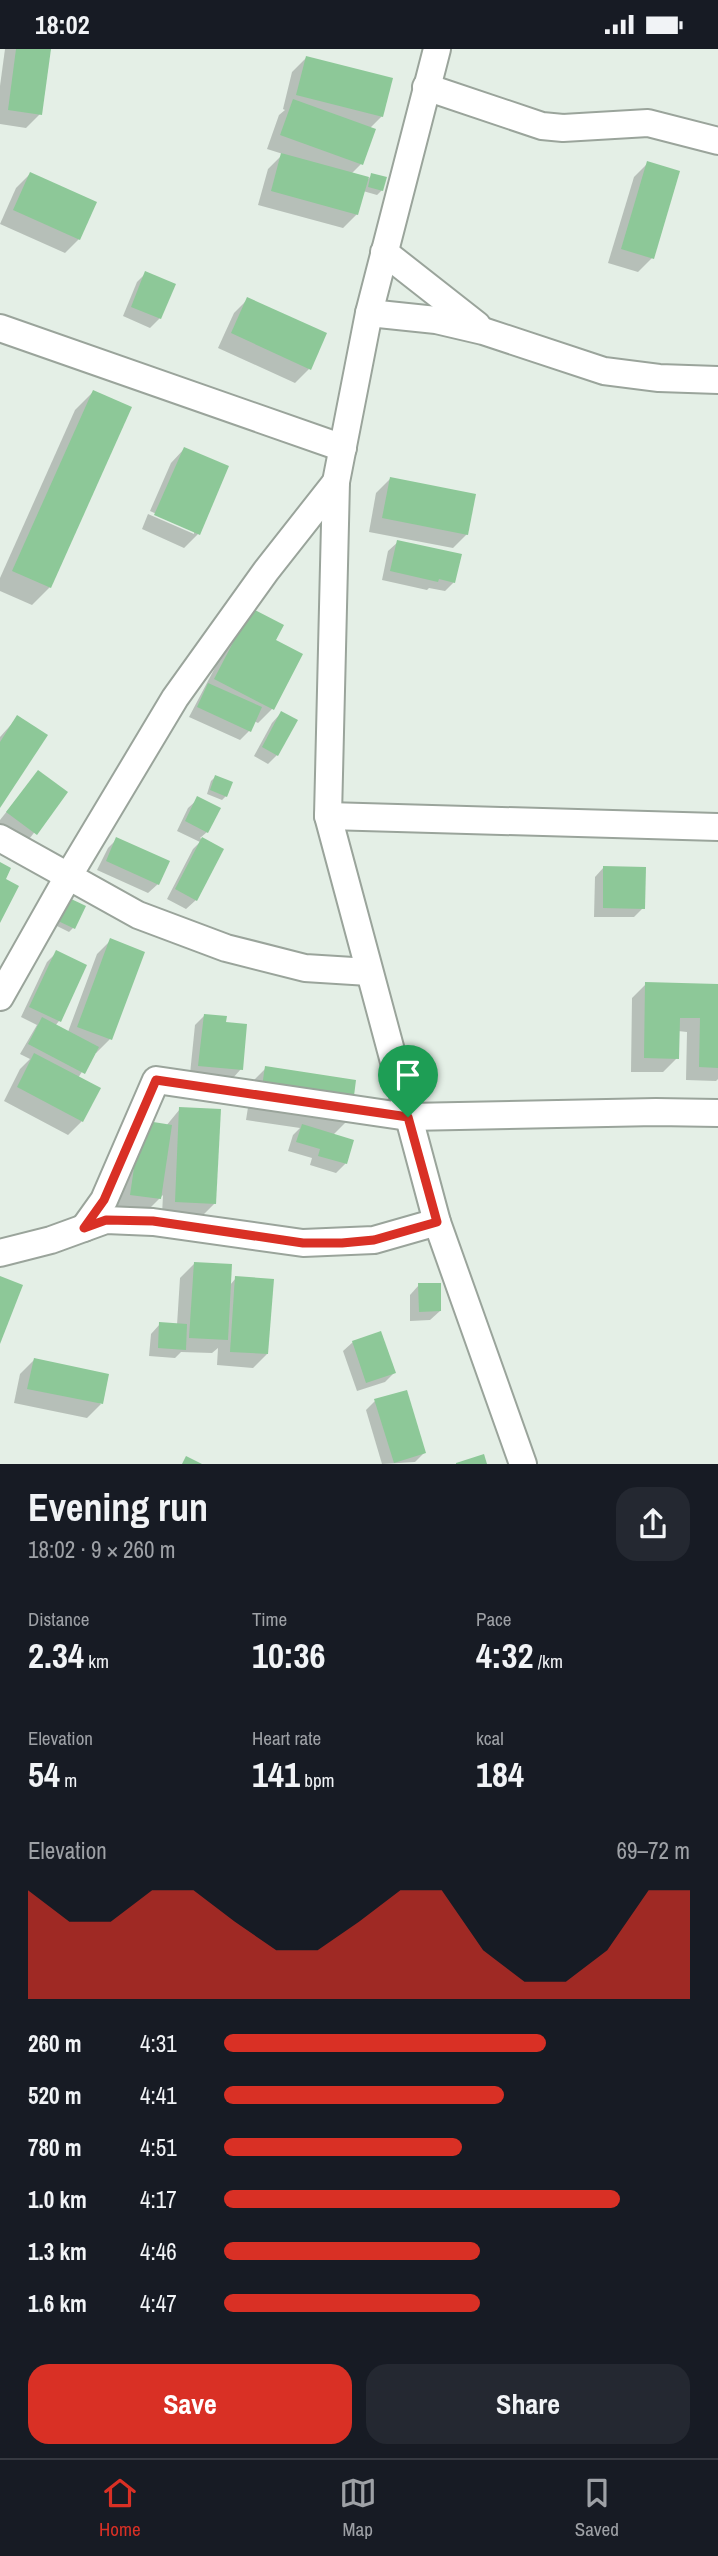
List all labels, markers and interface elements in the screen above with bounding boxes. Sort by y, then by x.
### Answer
text: 18:02 [35,7,90,42]
pin [378,1045,438,1117]
icon: arrive [389,1056,427,1094]
text: Evening run [28,1482,208,1533]
button: share [616,1487,690,1561]
text: 18:02 · 9 × 260 m [28,1534,175,1565]
text: Distance [28,1606,89,1632]
text: Time [252,1606,287,1632]
text: Pace [476,1606,512,1632]
text: 2.34 [28,1632,84,1679]
text: 10:36 [252,1632,325,1679]
text: 4:32 [476,1632,533,1679]
text: km [84,1648,109,1674]
text: /km [533,1648,563,1674]
text: Elevation [28,1725,93,1751]
text: Heart rate [252,1725,321,1751]
text: kcal [476,1725,504,1751]
text: 54 [28,1751,60,1798]
text: 141 [252,1751,300,1798]
text: 184 [476,1751,524,1798]
text: m [60,1767,77,1793]
text: bpm [300,1767,335,1793]
text: Elevation [28,1835,107,1866]
text: 69–72 m [617,1835,690,1866]
text: 260 m [28,2028,81,2059]
text: 4:31 [140,2028,177,2059]
text: 520 m [28,2080,81,2111]
text: 4:41 [140,2080,177,2111]
text: 780 m [28,2132,81,2163]
text: 4:51 [140,2132,177,2163]
text: 1.0 km [28,2184,87,2215]
text: 4:17 [140,2184,177,2215]
text: 1.3 km [28,2236,87,2267]
text: 4:46 [140,2236,177,2267]
text: 1.6 km [28,2288,87,2319]
text: 4:47 [140,2288,177,2319]
button: Save [28,2364,352,2444]
button: Share [366,2364,690,2444]
tab: Home [99,2474,141,2542]
tab: Map [339,2474,377,2542]
tab: Saved [575,2474,619,2542]

